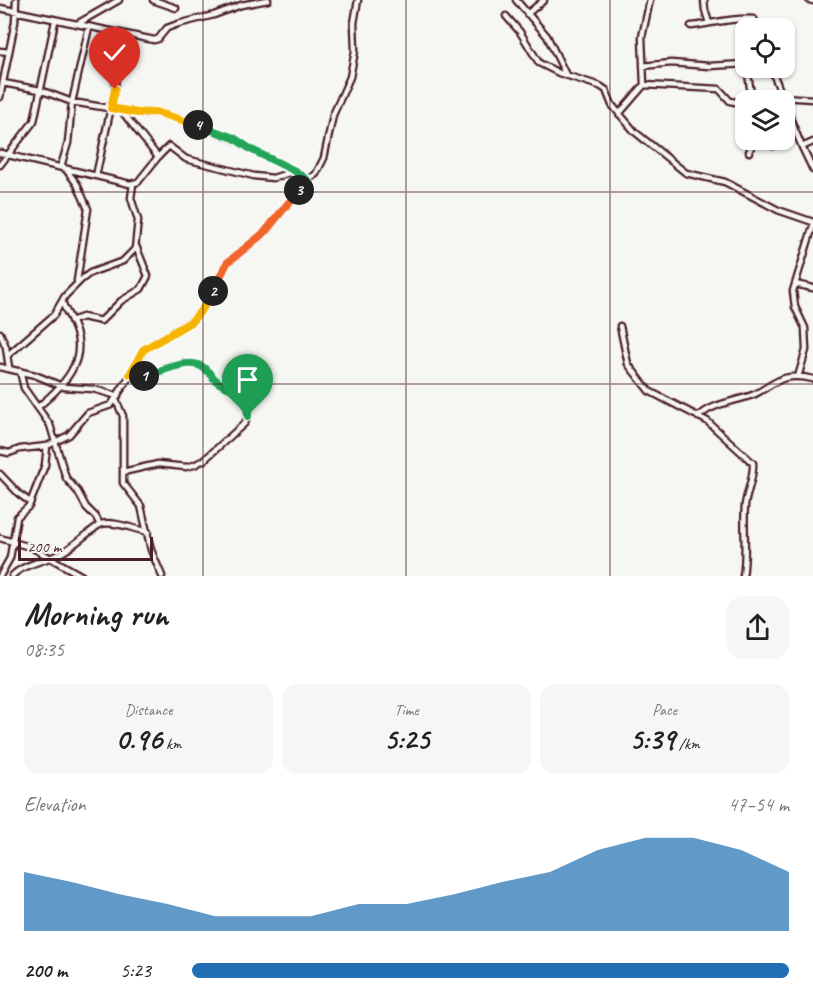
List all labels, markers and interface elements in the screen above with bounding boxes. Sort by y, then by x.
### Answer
map controls [735,18,795,150]
button: locate [735,18,795,78]
pin [89,27,140,89]
icon: check [98,36,131,69]
button: layers [735,90,795,150]
pin: 4 [183,110,213,140]
text: 4 [194,115,202,135]
pin: 3 [284,175,314,205]
text: 3 [295,180,303,200]
pin: 2 [198,276,228,306]
text: 2 [209,281,217,301]
pin [222,354,273,416]
pin: 1 [129,361,159,391]
icon: arrive [231,363,264,396]
text: 1 [140,366,148,386]
scale bar [18,534,153,562]
text: 200 m [27,537,61,557]
text: Morning run [24,593,168,635]
button: share [726,596,789,659]
text: 08:35 [24,637,64,662]
text: Distance [125,700,172,720]
text: Time [394,700,419,720]
text: Pace [652,700,677,720]
text: 0.96 [115,720,162,758]
text: 5:25 [384,720,429,758]
text: 5:39 [629,720,675,758]
text: km [162,734,182,754]
text: /km [675,734,700,754]
text: Elevation [24,792,86,817]
text: 47–54 m [728,792,789,817]
text: 200 m [24,958,67,983]
text: 5:23 [120,958,151,983]

